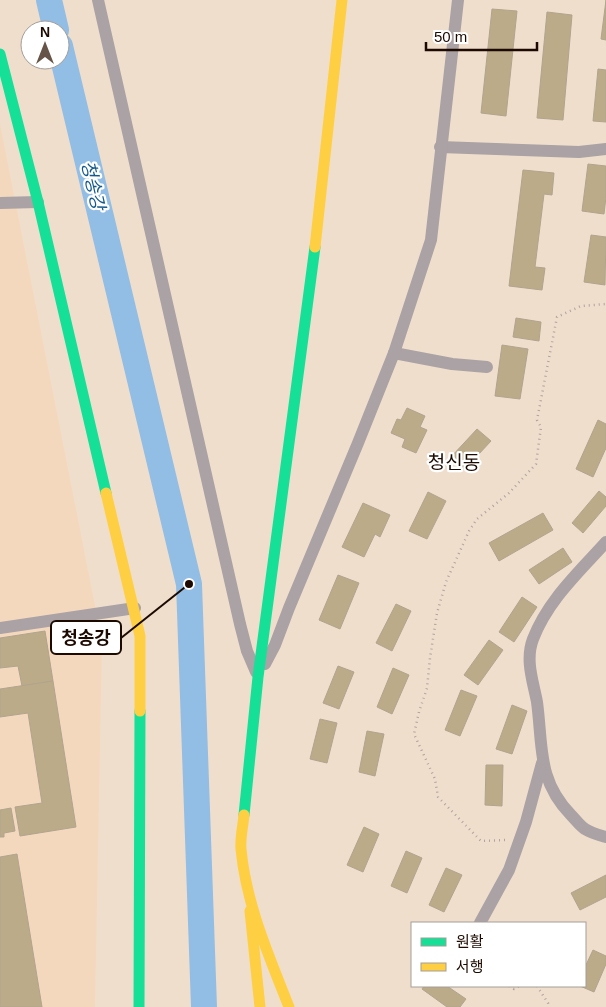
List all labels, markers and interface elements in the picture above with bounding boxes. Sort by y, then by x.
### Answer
north arrow [20,20,70,70]
scale bar [426,20,537,52]
text: N [40,24,50,40]
text: 50 m [434,28,467,45]
water label: 청송강 [78,159,109,214]
district label: 청신동 [428,452,480,473]
callout: 청송강 [51,621,121,654]
text: 청송강 [61,628,111,648]
legend [411,922,586,987]
text: 원활 [456,933,484,950]
text: 서행 [456,958,484,975]

